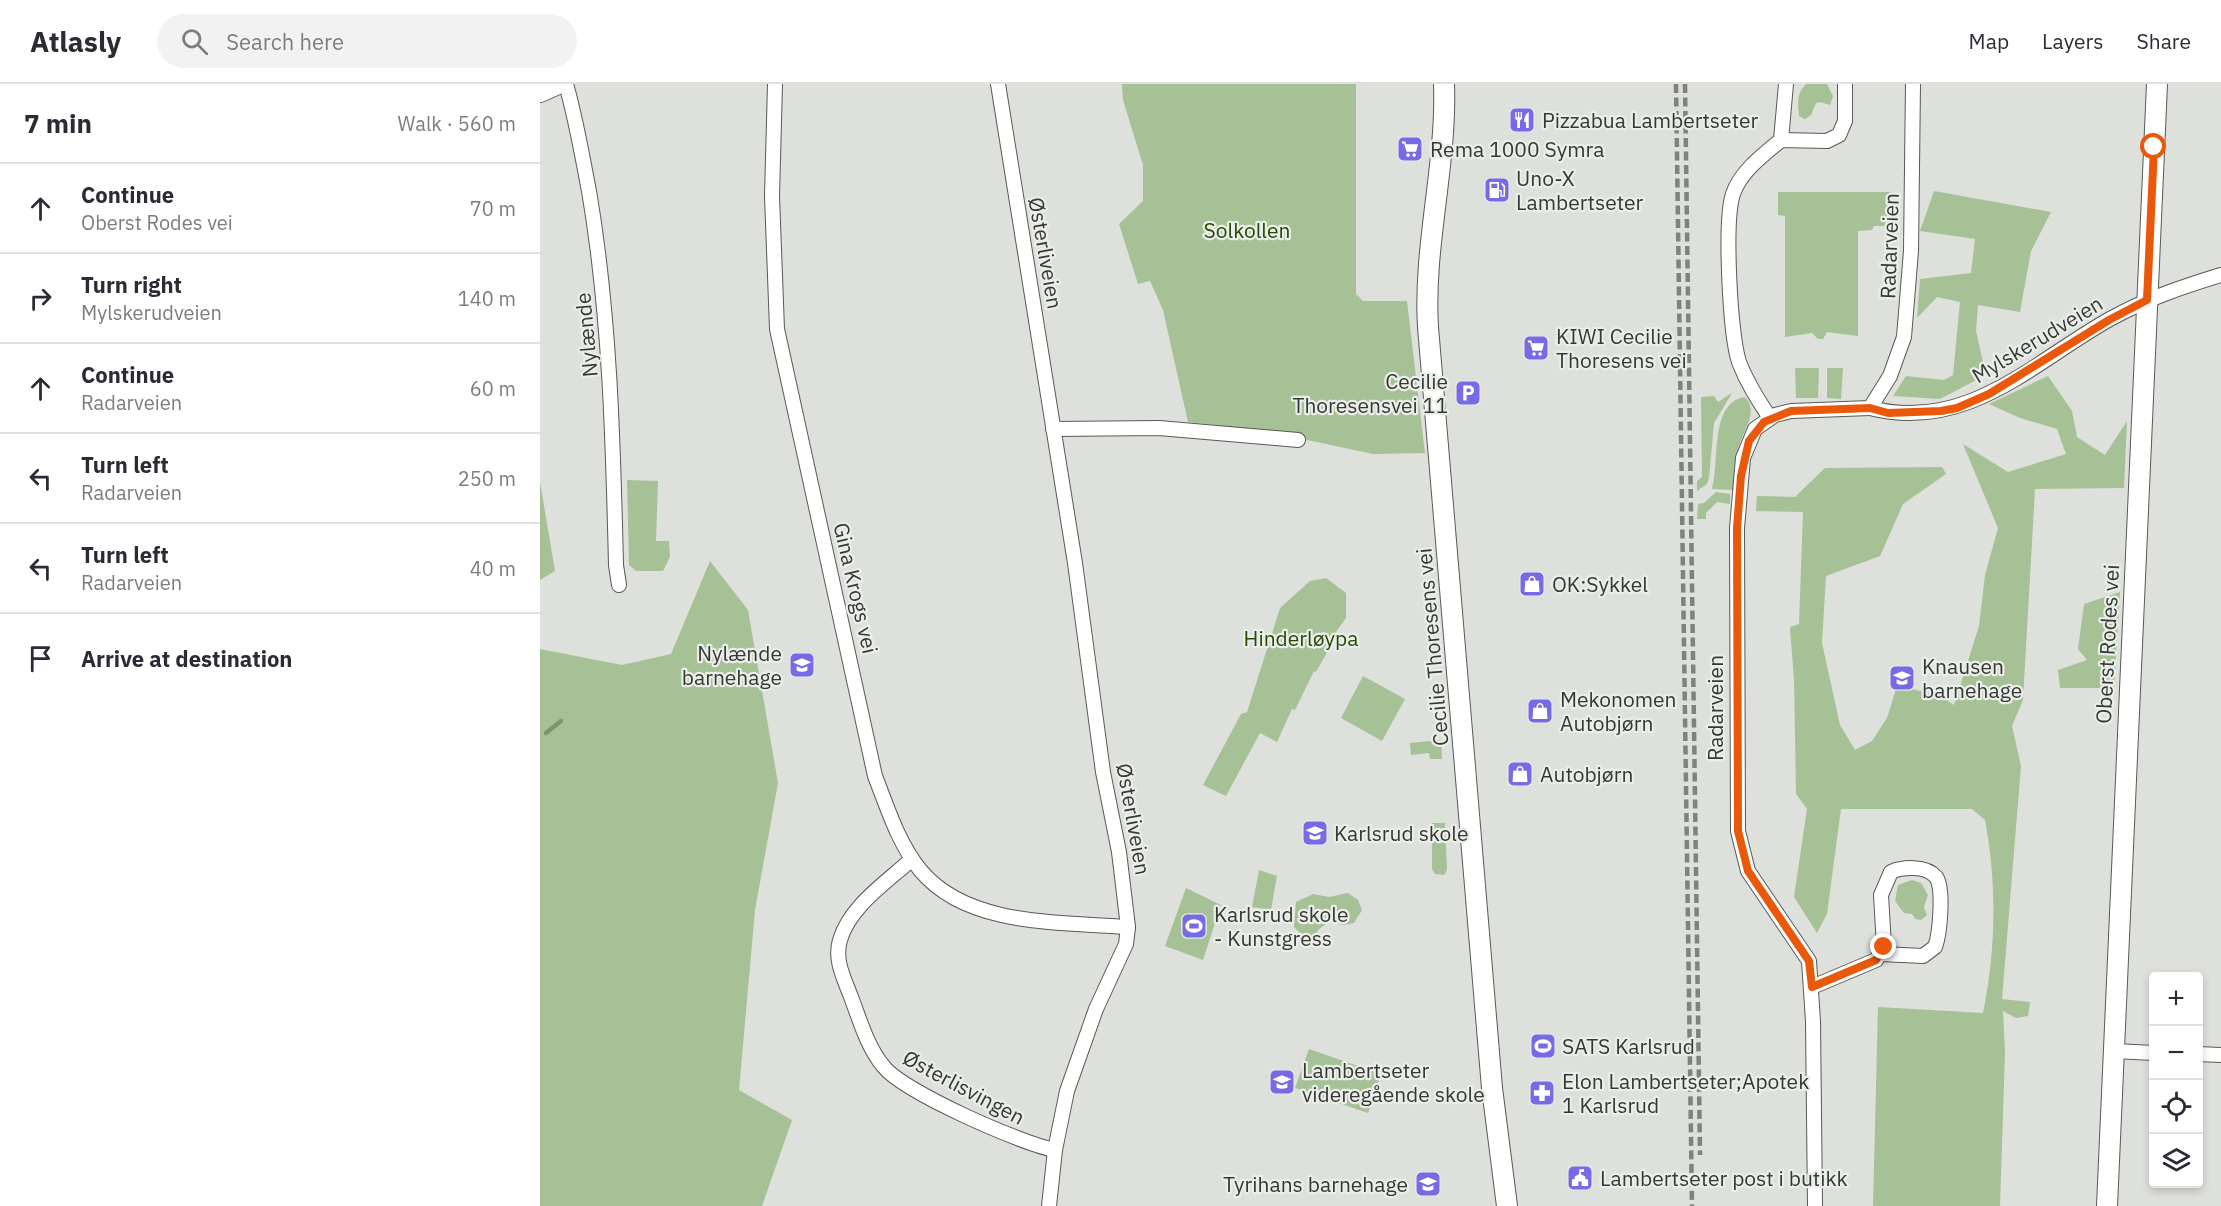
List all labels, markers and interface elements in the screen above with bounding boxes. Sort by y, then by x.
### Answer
search box [157,14,577,68]
text: Atlasly [30,23,121,60]
icon: search [178,25,211,58]
text: Search here [226,27,344,56]
text: Map [1969,27,2009,55]
text: Layers [2042,27,2104,55]
text: Share [2137,27,2191,55]
restaurant icon: Pizzabua Lambertseter [1507,105,1537,135]
text: 7 min [24,106,92,140]
place label: Pizzabua Lambertseter [1542,106,1758,134]
text: Walk · 560 m [398,110,516,137]
route start [2140,133,2166,159]
supermarket icon: Rema 1000 Symra [1395,134,1425,164]
place label: Rema 1000 Symra [1430,135,1604,163]
place label: Uno-X Lambertseter [1516,164,1643,216]
fuel station icon: Uno-X Lambertseter [1482,175,1512,205]
text: Continue [81,180,174,209]
icon: ahead [24,192,57,225]
street label: Radarveien [1873,192,1905,300]
text: 70 m [470,195,516,222]
street label: Østerliveien [1022,195,1070,311]
text: Oberst Rodes vei [81,209,233,236]
park label: Solkollen [1204,216,1290,244]
text: Turn right [81,270,182,299]
icon: right [24,282,57,315]
text: 140 m [458,285,516,312]
street label: Mylskerudveien [1966,289,2108,389]
street label: Nylænde [568,292,604,378]
text: Mylskerudveien [81,299,222,326]
place label: KIWI Cecilie Thoresens vei [1556,322,1687,374]
supermarket icon: KIWI Cecilie Thoresens vei [1521,333,1551,363]
text: Continue [81,360,174,389]
place label: Cecilie Thoresensvei 11 [1292,367,1448,419]
icon: ahead [24,372,57,405]
text: 60 m [470,375,516,402]
parking icon: Cecilie Thoresensvei 11 [1453,378,1483,408]
text: Radarveien [81,389,182,416]
text: Turn left [81,450,169,479]
icon: left [24,462,57,495]
text: 250 m [458,465,516,492]
text: Radarveien [81,479,182,506]
street label: Gina Krogs vei [827,520,885,656]
text: Turn left [81,540,169,569]
street label: Cecilie Thoresens vei [1409,547,1455,747]
icon: left [24,552,57,585]
text: 40 m [470,555,516,582]
street label: Oberst Rodes vei [2089,564,2125,724]
text: Radarveien [81,569,182,596]
shop icon: OK:Sykkel [1517,569,1547,599]
place label: OK:Sykkel [1552,570,1648,598]
park label: Hinderløypa [1244,624,1358,652]
place label: Nylænde barnehage [682,639,782,691]
icon: arrive [24,642,57,675]
text: Arrive at destination [81,644,292,673]
school or university icon: Nylænde barnehage [787,650,817,680]
place label: Knausen barnehage [1922,652,2022,704]
street label: Radarveien [1701,655,1729,761]
school or university icon: Knausen barnehage [1887,663,1917,693]
place label: Mekonomen Autobjørn [1560,685,1677,737]
shop icon: Mekonomen Autobjørn [1525,696,1555,726]
shop icon: Autobjørn [1505,759,1535,789]
place label: Autobjørn [1540,760,1633,788]
street label: Østerliveien [1110,761,1158,877]
school or university icon: Karlsrud skole [1300,818,1330,848]
place label: Karlsrud skole [1334,819,1469,847]
place label: Karlsrud skole - Kunstgress [1214,900,1349,952]
sports icon: Karlsrud skole - Kunstgress [1179,911,1209,941]
route end [1870,933,1896,959]
map controls [2149,972,2203,1188]
button: + [2149,972,2203,1026]
button: − [2149,1026,2203,1080]
sports icon: SATS Karlsrud [1528,1031,1558,1061]
place label: SATS Karlsrud [1562,1032,1695,1060]
street label: Østerlisvingen [898,1043,1030,1131]
place label: Lambertseter videregående skole [1302,1056,1485,1108]
school or university icon: Lambertseter videregående skole [1267,1067,1297,1097]
place label: Elon Lambertseter;Apotek 1 Karlsrud [1562,1067,1809,1119]
pharmacy icon: Elon Lambertseter;Apotek 1 Karlsrud [1527,1078,1557,1108]
button: locate [2149,1080,2203,1134]
button: layers [2149,1134,2203,1188]
public building icon: Lambertseter post i butikk [1565,1163,1595,1193]
place label: Lambertseter post i butikk [1600,1164,1848,1192]
school or university icon: Tyrihans barnehage [1413,1169,1443,1199]
place label: Tyrihans barnehage [1223,1170,1408,1198]

